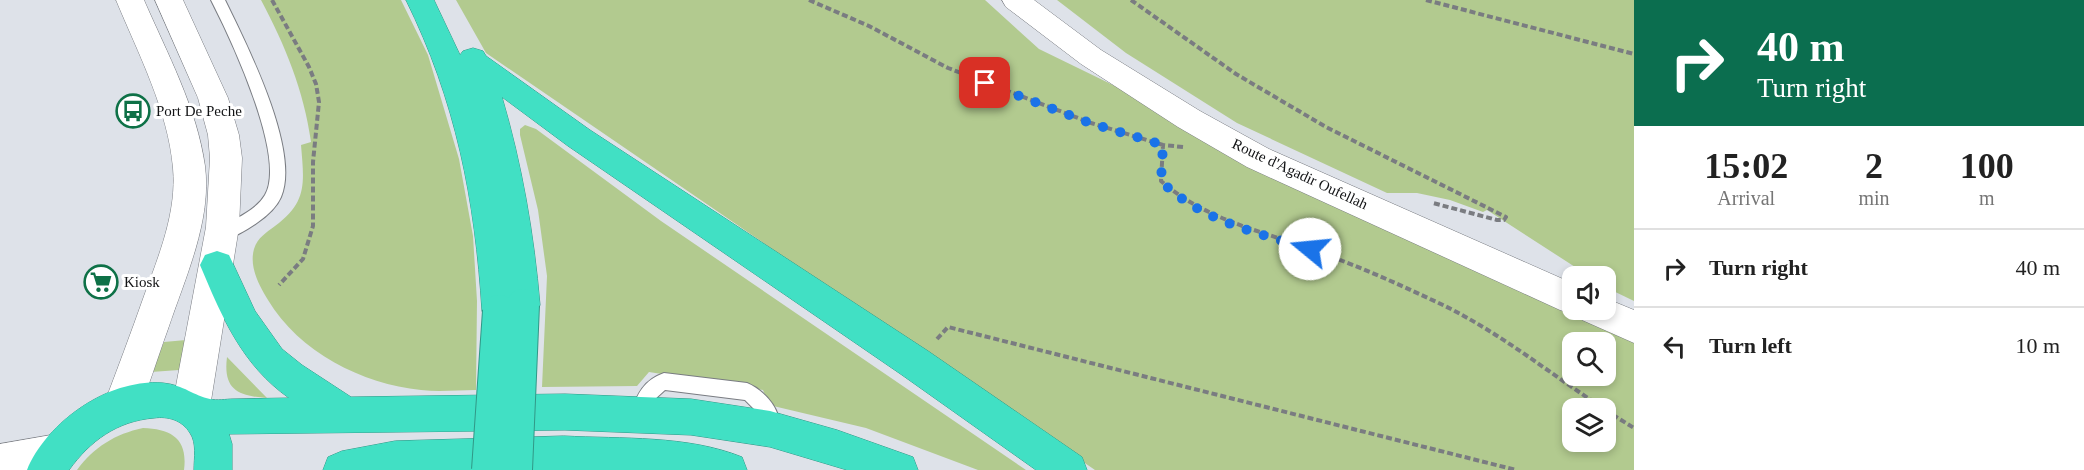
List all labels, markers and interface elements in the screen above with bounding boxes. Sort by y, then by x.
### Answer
icon: right [1658,24,1736,102]
text: 40 m [1757,24,1845,70]
pin [959,57,1010,108]
icon: arrive [968,66,1001,99]
text: Turn right [1757,73,1866,103]
bus stop icon: Port De Peche [115,93,151,129]
place label: Port De Peche [156,103,242,119]
street label: Route d'Agadir Oufellah [1230,136,1371,213]
text: 15:02 [1704,146,1788,186]
text: 2 [1865,146,1883,186]
text: 100 [1960,146,2014,186]
text: Arrival [1717,187,1775,209]
text: min [1858,187,1890,209]
text: m [1979,187,1995,209]
position arrow [1278,217,1342,281]
icon: right [1658,252,1691,285]
text: Turn right [1709,255,1808,280]
text: 40 m [2015,255,2060,280]
supermarket icon: Kiosk [83,264,119,300]
map controls [1562,266,1616,452]
button: sound [1562,266,1616,320]
place label: Kiosk [124,274,160,290]
icon: left [1658,330,1691,363]
button: search [1562,332,1616,386]
text: Turn left [1709,333,1792,358]
text: 10 m [2015,333,2060,358]
button: layers [1562,398,1616,452]

